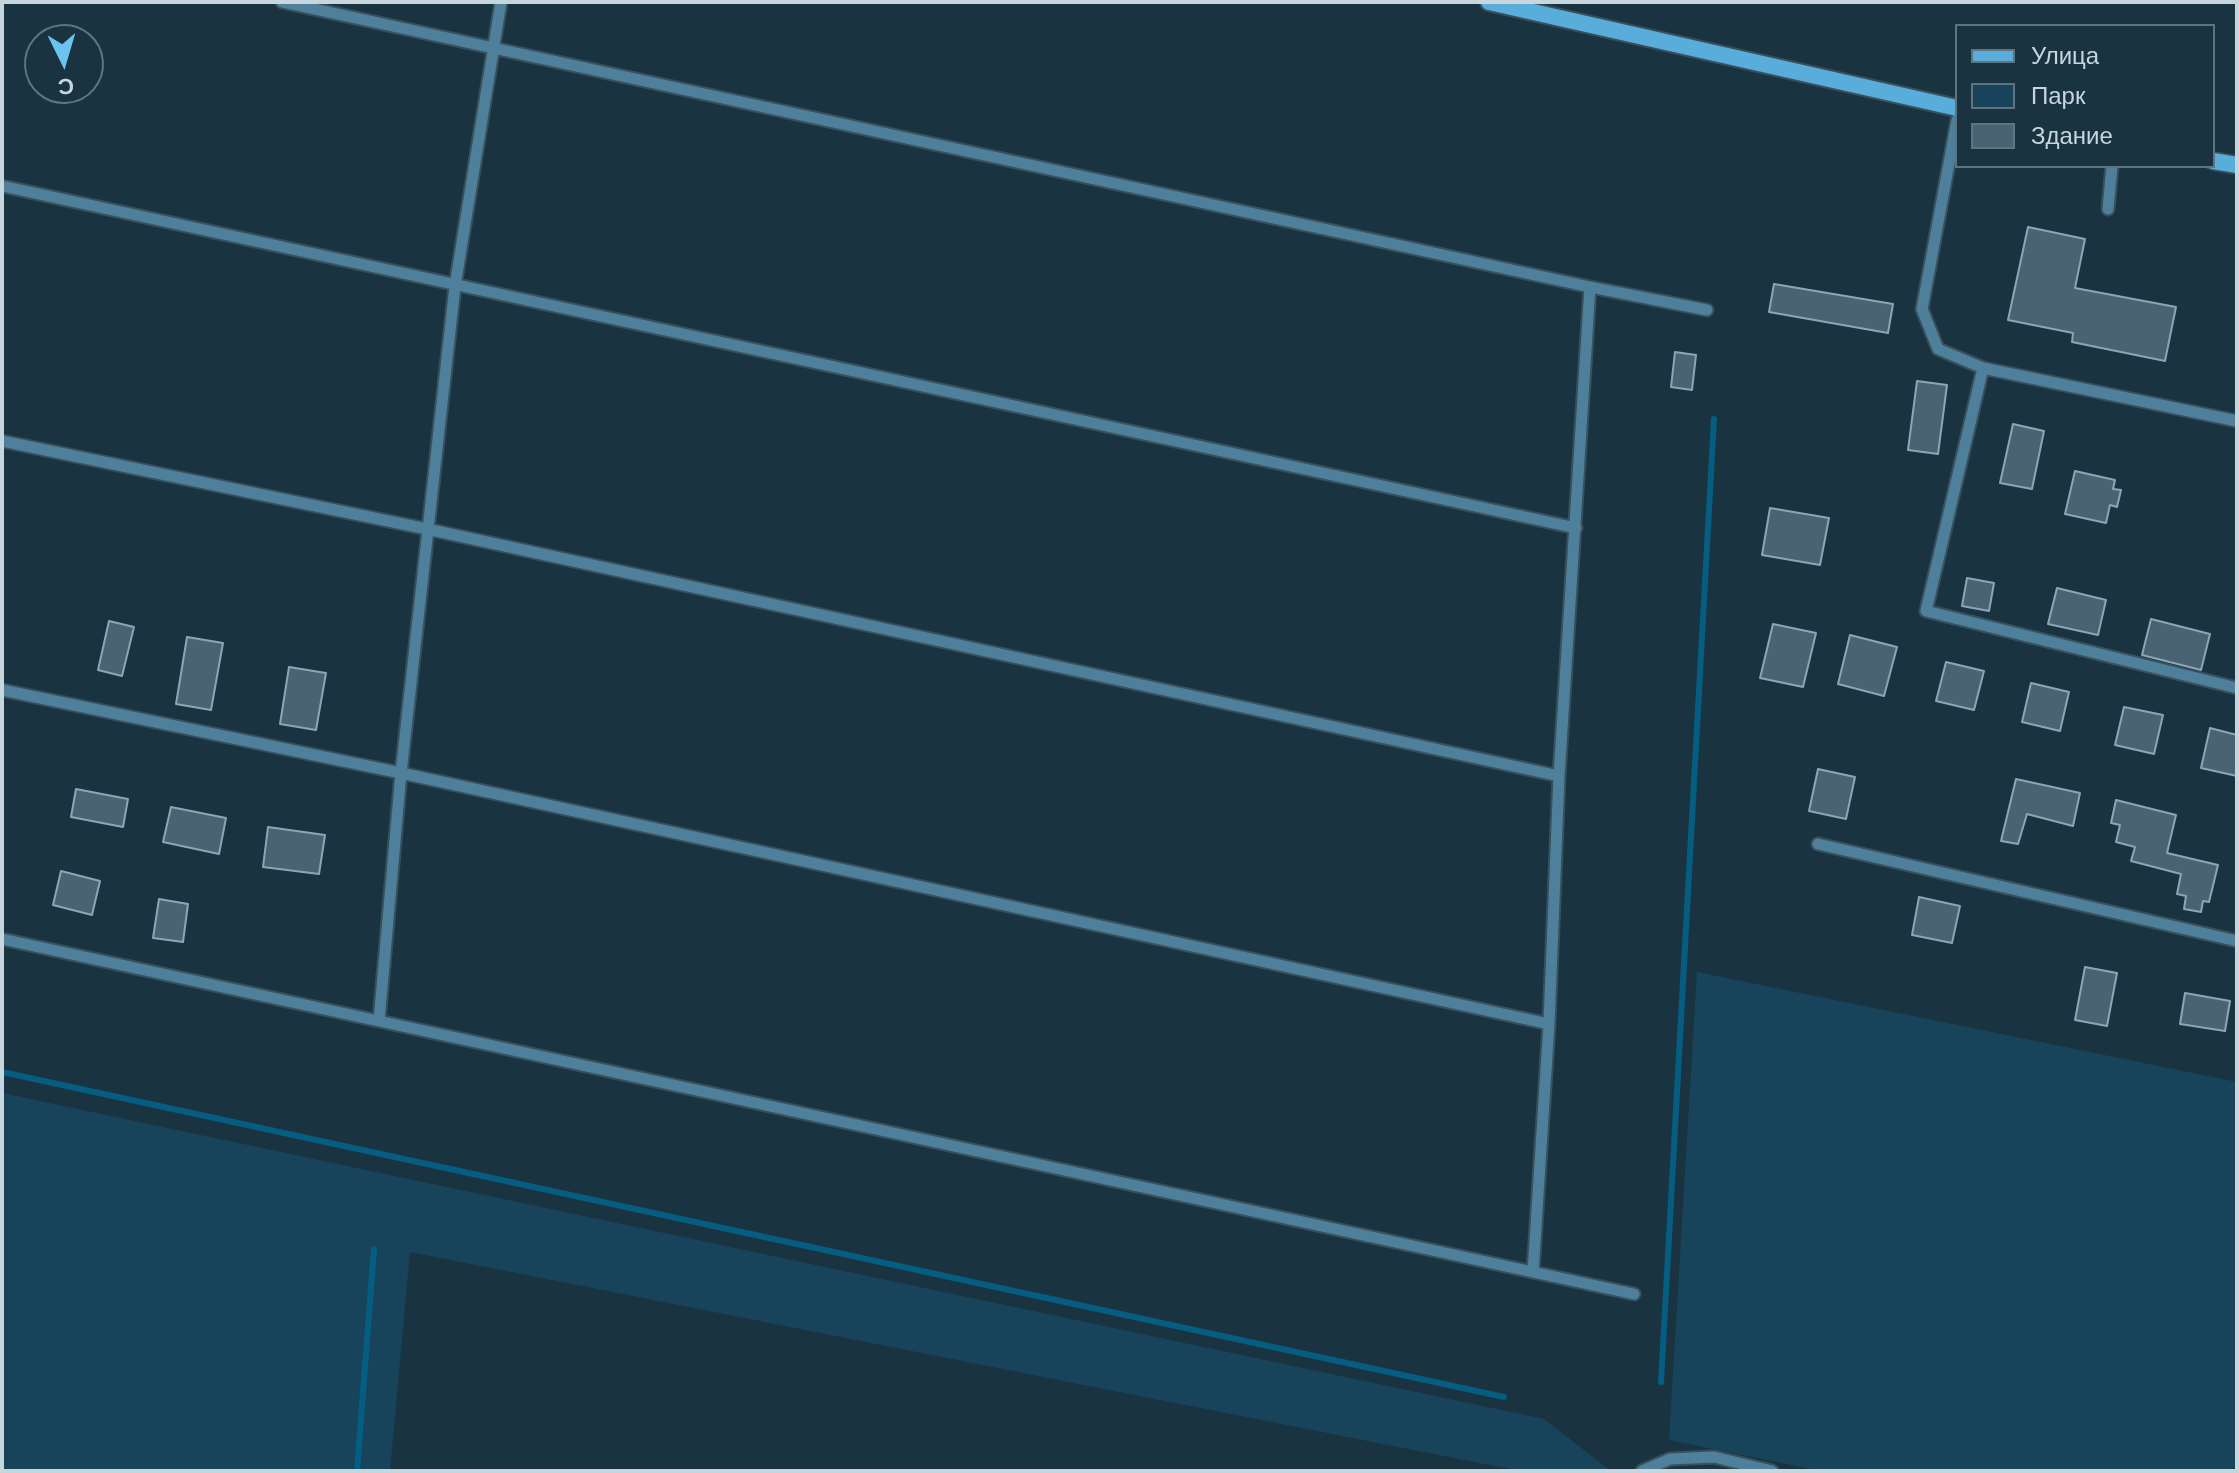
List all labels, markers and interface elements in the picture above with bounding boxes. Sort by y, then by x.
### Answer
north arrow [24,24,104,104]
legend [1955,24,2215,168]
text: Улица [2031,42,2099,70]
text: С [57,73,75,100]
text: Парк [2031,82,2085,110]
text: Здание [2031,122,2113,150]

